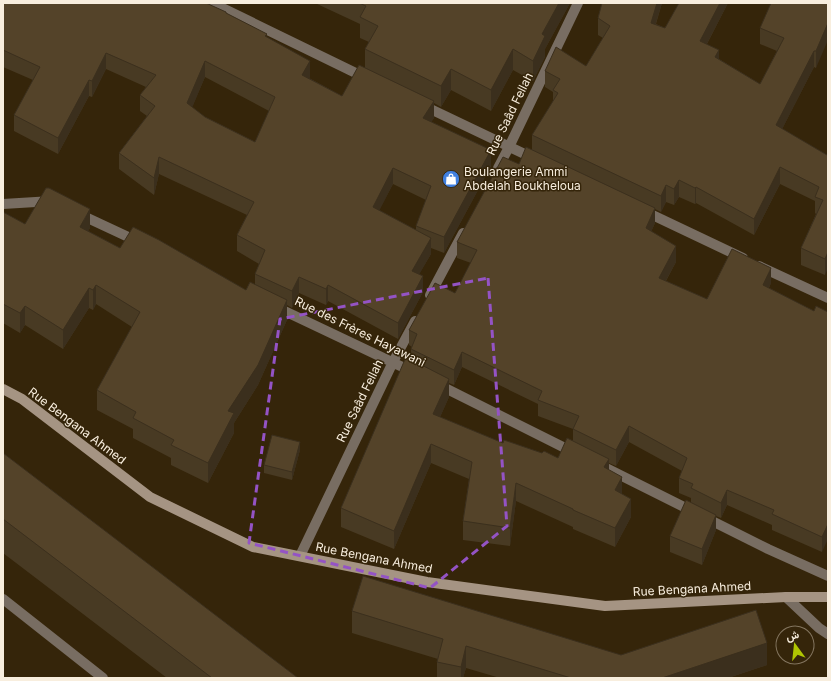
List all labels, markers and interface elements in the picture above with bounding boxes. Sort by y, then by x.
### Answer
street label: Rue Saâd Fellah [483,70,536,158]
place label: Boulangerie Ammi Abdelah Boukheloua [464,164,581,193]
shop icon: Boulangerie Ammi Abdelah Boukheloua [441,169,461,189]
street label: Rue des Frères Hayawani [292,293,428,370]
street label: Rue Saâd Fellah [333,357,386,445]
street label: Rue Bengana Ahmed [25,384,129,467]
street label: Rue Bengana Ahmed [314,539,434,576]
street label: Rue Bengana Ahmed [632,578,752,599]
north arrow [775,625,815,665]
text: ش [784,627,801,644]

